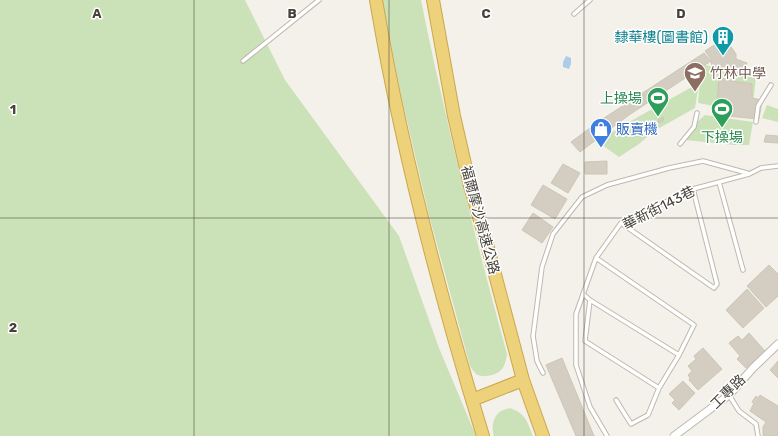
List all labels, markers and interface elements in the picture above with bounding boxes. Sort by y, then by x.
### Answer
text: A [92,6,102,21]
text: B [287,6,297,21]
text: C [481,6,491,21]
text: D [676,6,686,21]
building icon: 隸華樓(圖書館) [710,24,736,57]
place label: 隸華樓(圖書館) [615,29,708,46]
school or university icon: 竹林中學 [682,60,708,93]
place label: 竹林中學 [710,65,766,82]
sports icon: 上操場 [645,85,671,118]
place label: 上操場 [600,90,642,107]
sports icon: 下操場 [709,96,735,129]
text: 1 [10,102,16,117]
shop icon: 販賣機 [588,116,614,149]
place label: 販賣機 [616,121,658,138]
place label: 下操場 [701,129,743,146]
street label: 福爾摩沙高速公路 [457,164,503,276]
street label: 華新街143巷 [620,182,698,234]
text: 2 [9,320,17,335]
street label: 工專路 [707,371,749,413]

